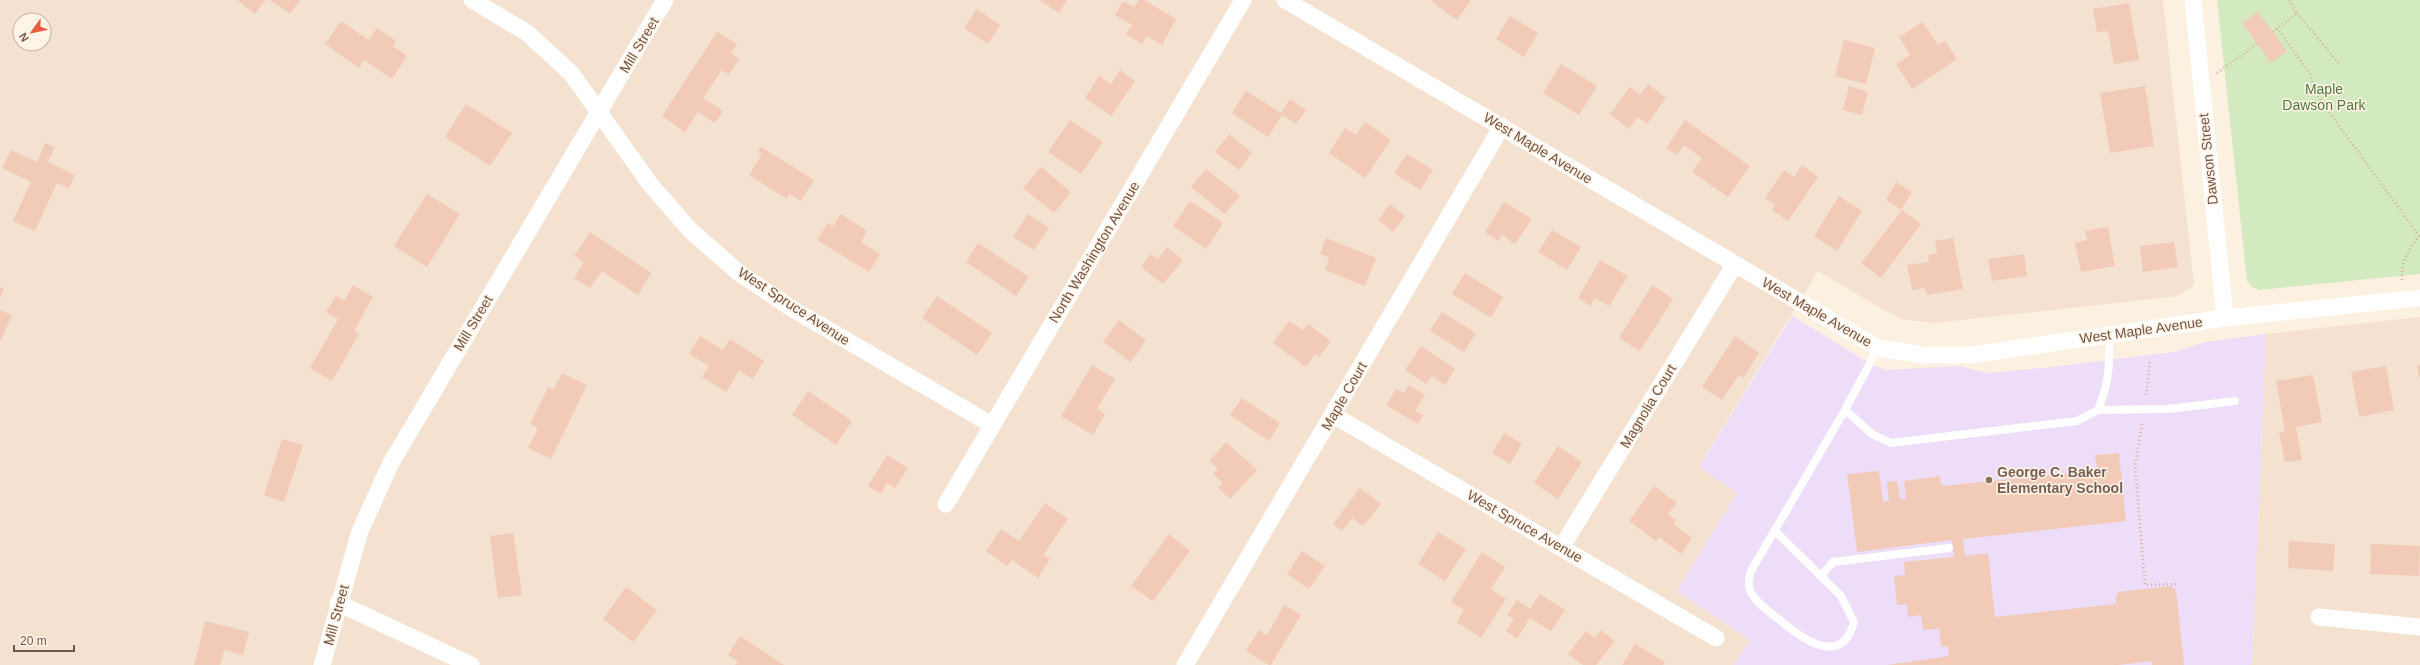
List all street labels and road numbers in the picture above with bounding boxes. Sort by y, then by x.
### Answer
street label: Mill Street [616,14,662,76]
street label: West Maple Avenue [1481,109,1595,187]
street label: Dawson Street [2195,112,2221,205]
street label: North Washington Avenue [1045,178,1143,326]
street label: West Spruce Avenue [735,264,853,348]
street label: West Maple Avenue [1759,274,1875,350]
street label: Mill Street [450,292,496,354]
street label: West Maple Avenue [2078,313,2204,347]
street label: Maple Court [1318,359,1370,433]
street label: Magnolia Court [1617,361,1679,451]
street label: West Spruce Avenue [1465,487,1586,566]
street label: Mill Street [320,583,352,647]

